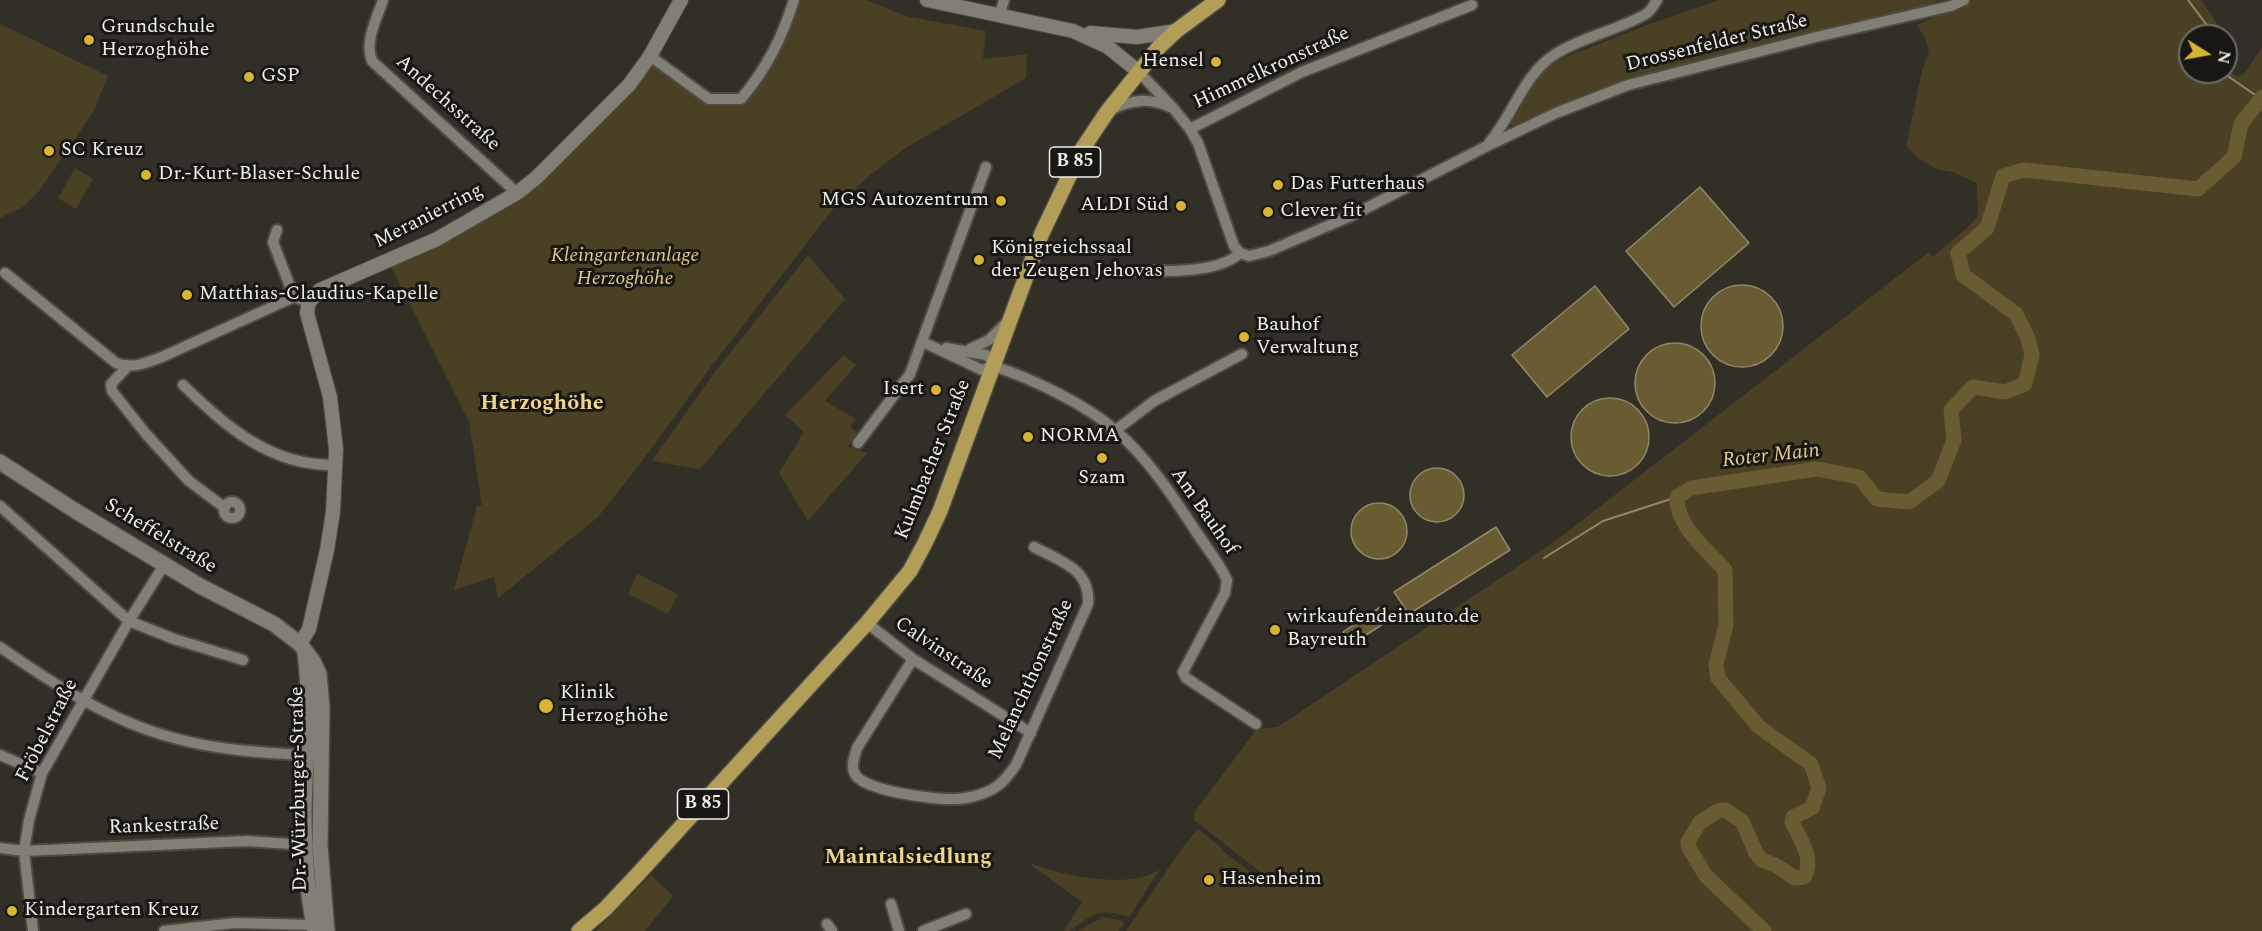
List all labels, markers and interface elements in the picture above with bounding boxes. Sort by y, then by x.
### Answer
street label: Drossenfelder Straße [1624,10,1810,78]
place label: Grundschule Herzoghöhe [101,16,215,63]
street label: Himmelkronstraße [1190,22,1354,116]
north arrow [2178,24,2238,84]
marker: Grundschule Herzoghöhe [82,33,96,47]
text: N [2211,48,2237,66]
place label: Hensel [1142,50,1204,74]
street label: Andechsstraße [390,51,504,157]
marker: Hensel [1209,55,1223,69]
place label: GSP [261,65,300,89]
marker: GSP [242,70,256,84]
place label: SC Kreuz [61,139,144,163]
marker: SC Kreuz [42,144,56,158]
road number: B 85 [1050,147,1100,177]
place label: Dr.-Kurt-Blaser-Schule [158,163,360,187]
marker: Dr.-Kurt-Blaser-Schule [139,168,153,182]
place label: Das Futterhaus [1290,173,1425,197]
marker: Das Futterhaus [1271,178,1285,192]
street label: Meranierring [371,179,487,255]
place label: MGS Autozentrum [821,189,989,213]
marker: MGS Autozentrum [994,194,1008,208]
place label: ALDI Süd [1080,194,1169,218]
marker: ALDI Süd [1174,199,1188,213]
place label: Clever fit [1280,200,1362,224]
marker: Clever fit [1261,205,1275,219]
place label: Königreichssaal der Zeugen Jehovas [991,237,1163,284]
park label: Kleingartenanlage Herzoghöhe [551,245,699,292]
marker: Königreichssaal der Zeugen Jehovas [972,253,986,267]
place label: Matthias-Claudius-Kapelle [199,283,438,307]
marker: Matthias-Claudius-Kapelle [180,288,194,302]
place label: Bauhof Verwaltung [1256,314,1359,361]
marker: Bauhof Verwaltung [1237,330,1251,344]
street label: Kulmbacher Straße [891,376,977,544]
place label: Isert [883,378,924,402]
marker: Isert [929,383,943,397]
district label: Herzoghöhe [480,392,604,418]
place label: NORMA [1040,425,1120,449]
marker: NORMA [1021,430,1035,444]
water label: Roter Main [1721,439,1821,475]
marker: Szam [1095,451,1109,465]
street label: Am Bauhof [1164,464,1242,560]
place label: Szam [1078,467,1126,491]
street label: Scheffelstraße [100,494,220,580]
street label: Melanchthonstraße [984,596,1080,764]
place label: wirkaufendeinauto.de Bayreuth [1287,606,1479,653]
street label: Calvinstraße [889,612,997,696]
marker: wirkaufendeinauto.de Bayreuth [1268,623,1282,637]
street label: Fröbelstraße [12,675,84,787]
place label: Klinik Herzoghöhe [560,682,669,729]
street label: Dr.-Würzburger-Straße [286,686,314,892]
marker: Klinik Herzoghöhe [537,697,555,715]
road number: B 85 [678,789,728,819]
street label: Rankestraße [108,813,220,841]
district label: Maintalsiedlung [824,846,992,872]
place label: Hasenheim [1221,868,1322,892]
marker: Hasenheim [1202,873,1216,887]
place label: Kindergarten Kreuz [24,899,200,923]
marker: Kindergarten Kreuz [5,904,19,918]

